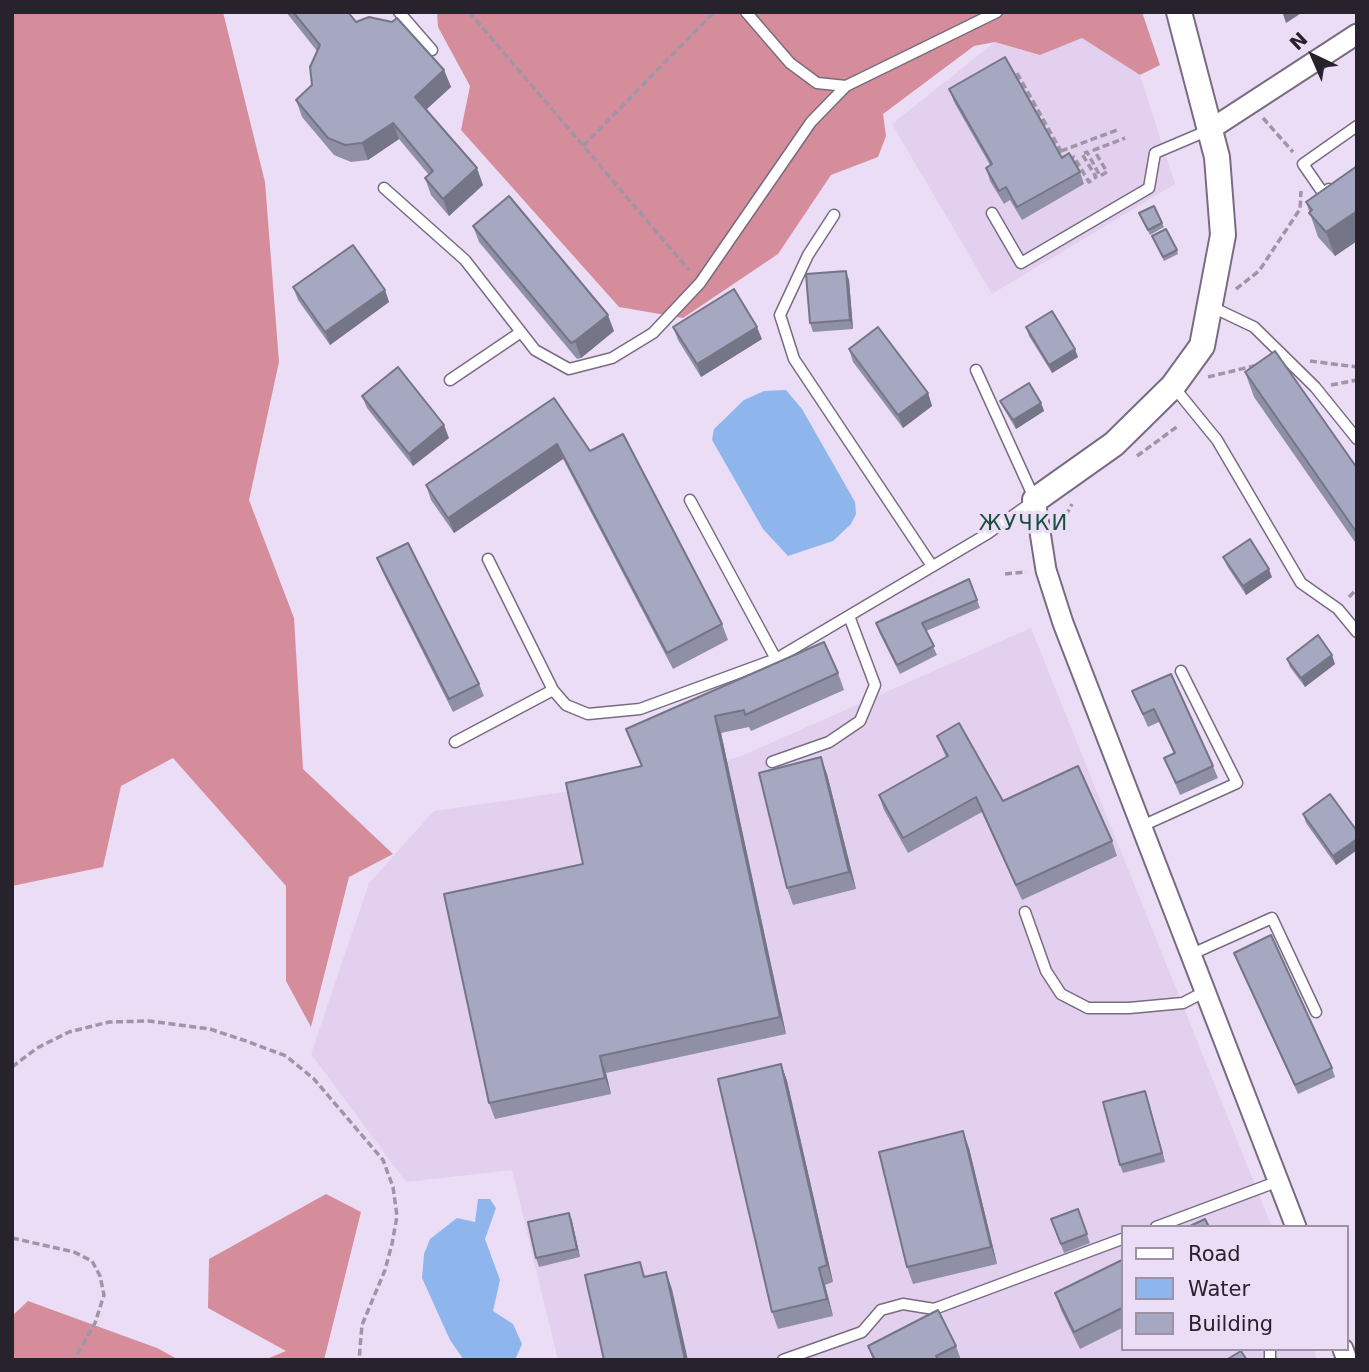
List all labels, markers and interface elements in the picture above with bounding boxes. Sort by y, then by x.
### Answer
north arrow [1278,21,1348,91]
text: N [1285,27,1312,54]
district label: ЖУЧКИ [979,512,1069,538]
legend [1120,1225,1348,1351]
text: Road [1188,1242,1241,1266]
text: Water [1188,1277,1250,1301]
text: Building [1188,1312,1273,1336]

